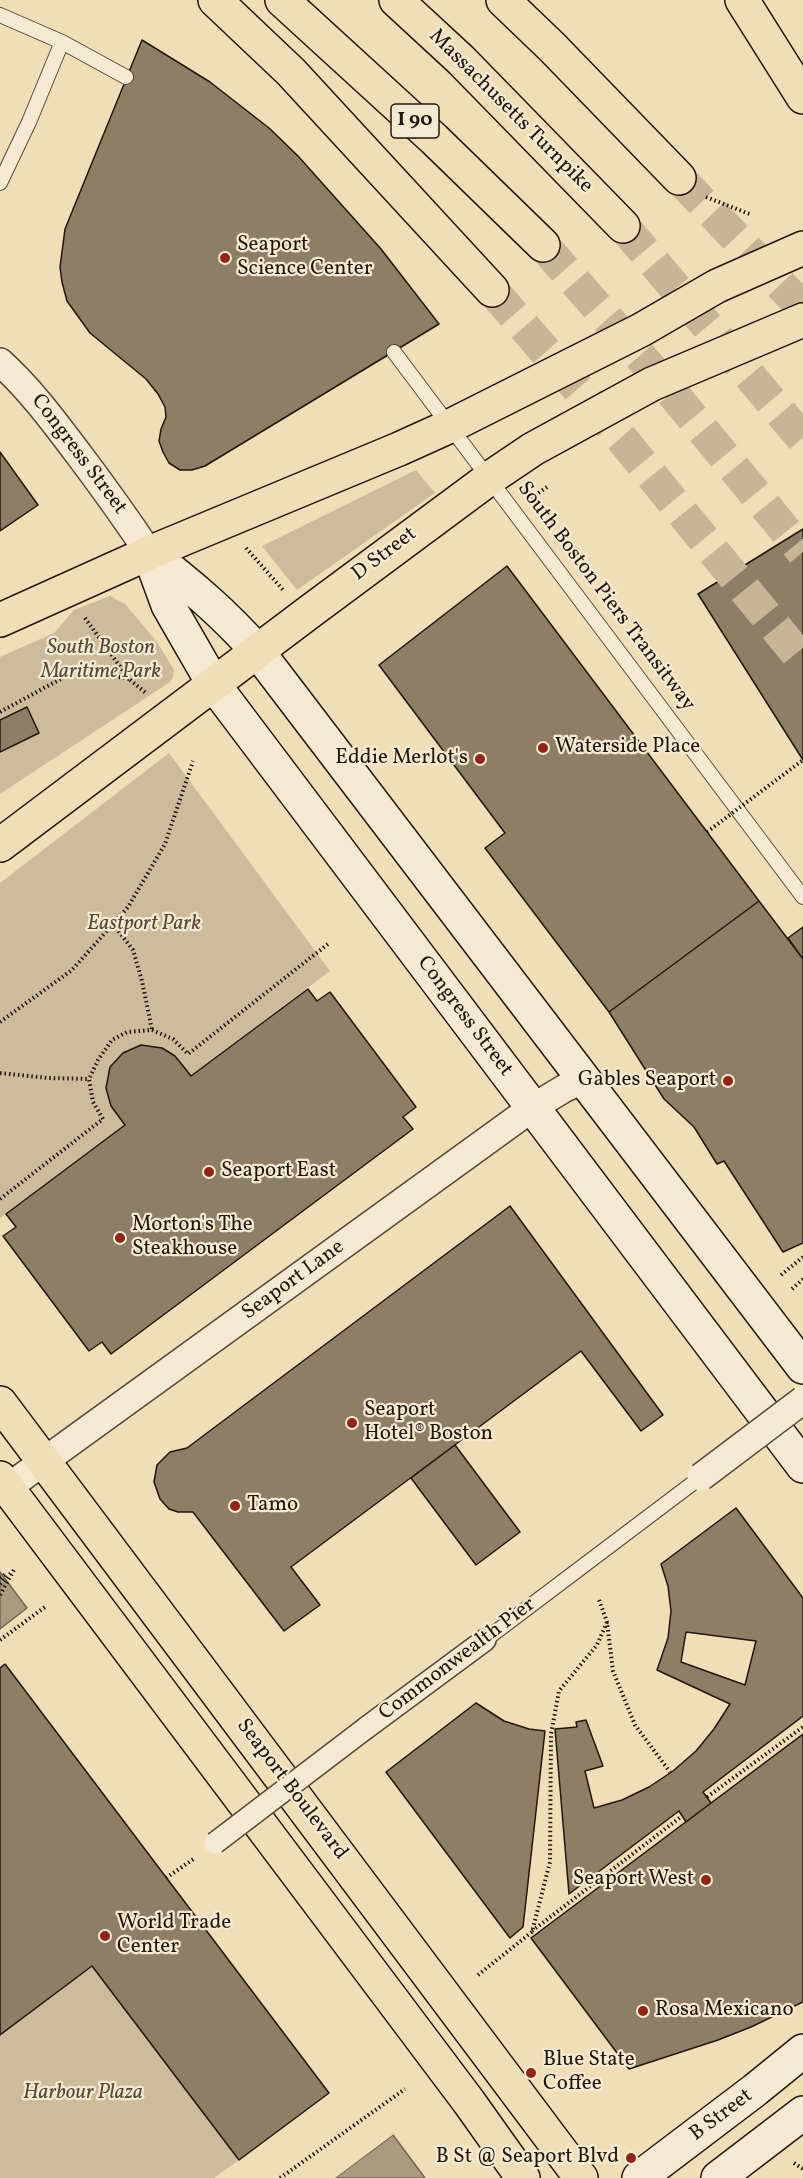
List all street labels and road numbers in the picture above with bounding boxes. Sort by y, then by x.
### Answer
street label: Massachusetts Turnpike [423,25,597,199]
road number: I 90 [391,104,439,138]
street label: Congress Street [25,390,131,520]
street label: South Boston Piers Transitway [510,477,700,717]
street label: D Street [348,522,422,588]
street label: Congress Street [411,952,517,1082]
street label: Seaport Lane [238,1235,350,1327]
street label: Commonwealth Pier [375,1593,541,1727]
street label: Seaport Boulevard [230,1715,352,1865]
street label: B Street [686,2084,758,2148]

